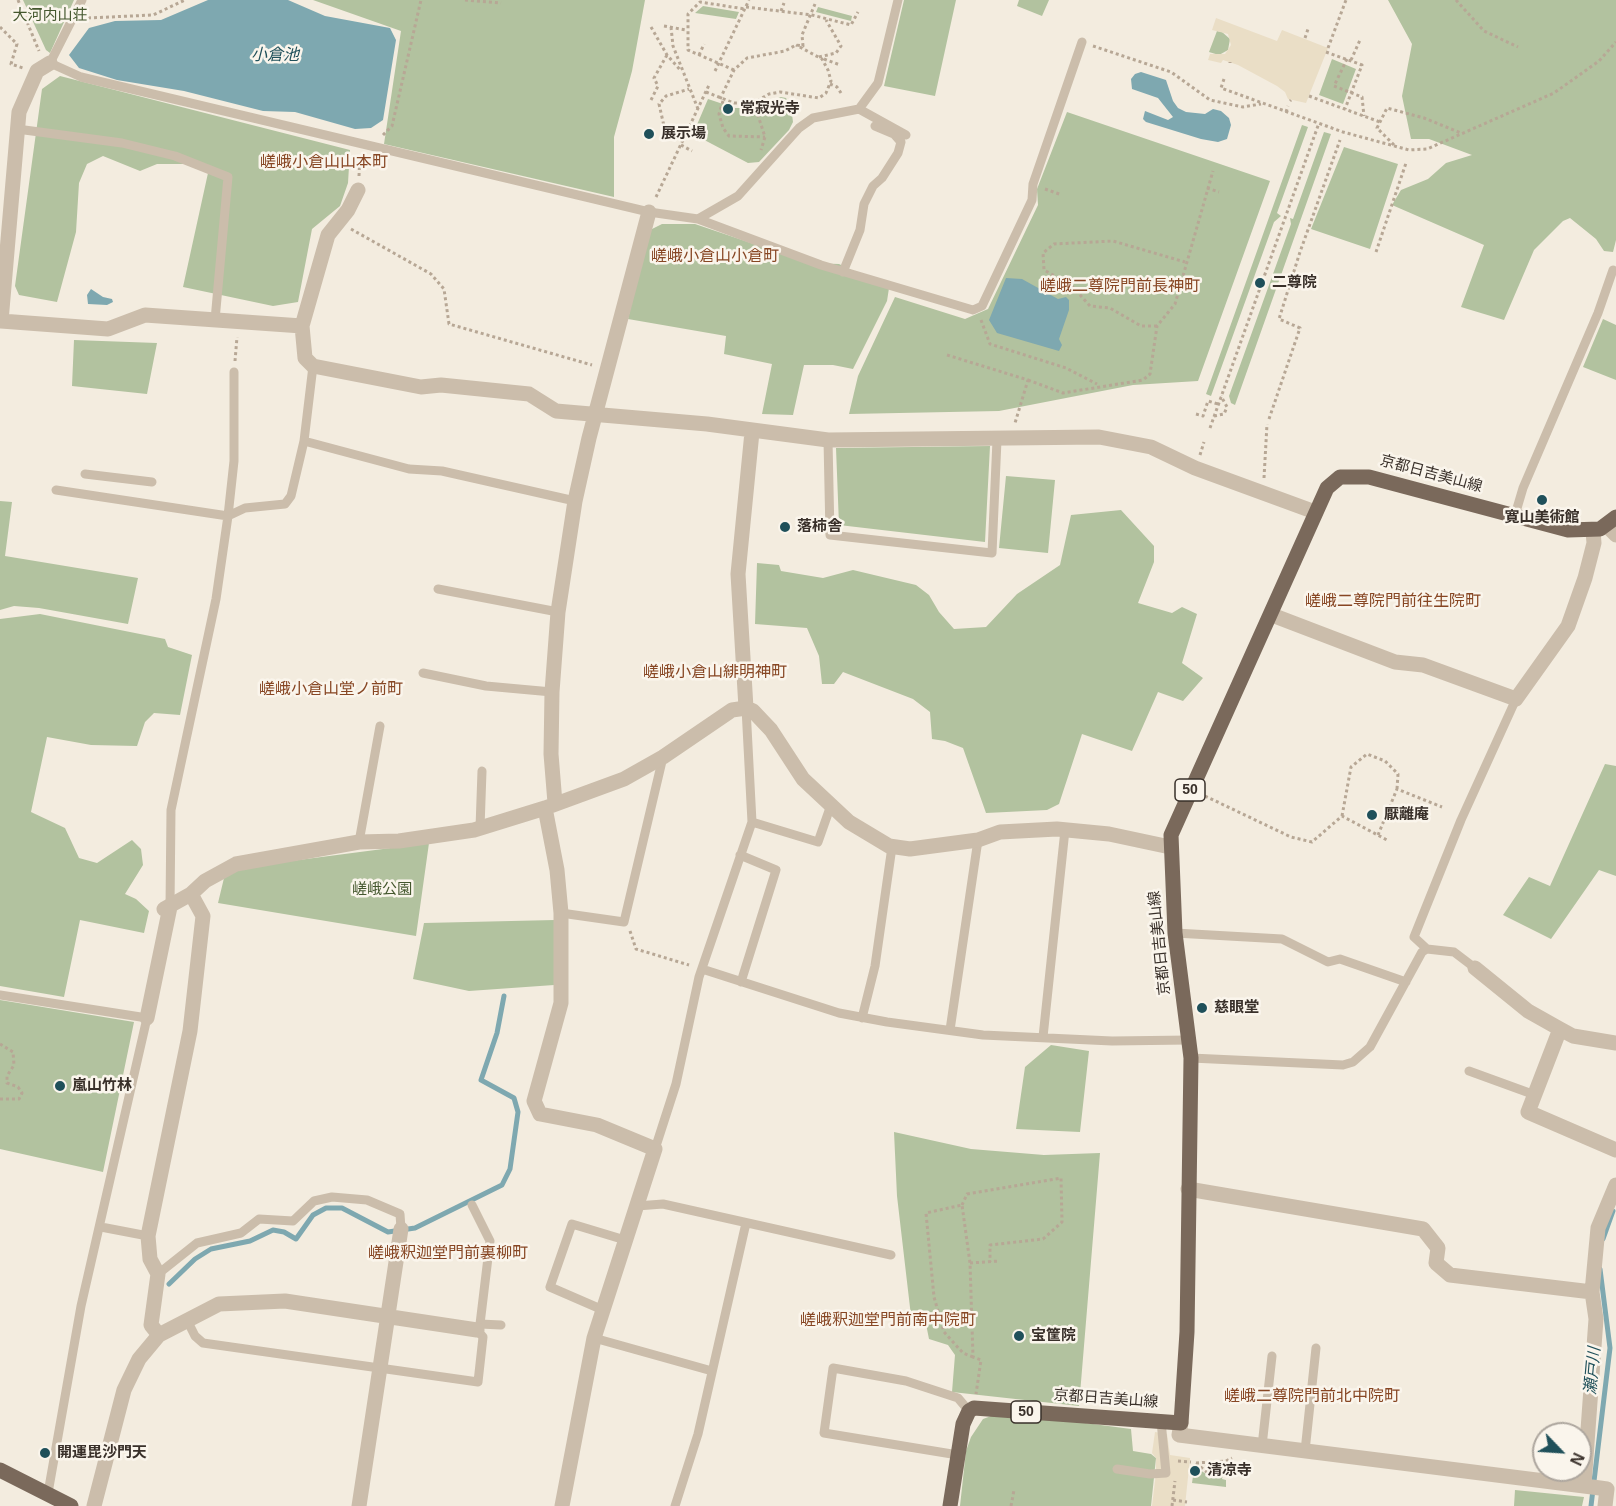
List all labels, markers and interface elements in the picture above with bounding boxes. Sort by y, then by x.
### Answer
park label: 大河内山荘 [13,7,87,25]
water label: 小倉池 [251,46,299,66]
place label: 常寂光寺 [740,100,800,118]
marker: 常寂光寺 [721,102,735,116]
place label: 展示場 [661,125,706,143]
marker: 展示場 [642,127,656,141]
district label: 嵯峨小倉山山本町 [260,153,388,173]
district label: 嵯峨小倉山小倉町 [651,247,779,267]
place label: 二尊院 [1272,274,1317,292]
marker: 二尊院 [1253,276,1267,290]
district label: 嵯峨二尊院門前長神町 [1040,277,1200,297]
street label: 京都日吉美山線 [1378,452,1484,496]
marker: 寛山美術館 [1535,493,1549,507]
place label: 寛山美術館 [1505,509,1579,527]
place label: 落柿舎 [797,518,842,536]
marker: 落柿舎 [778,520,792,534]
district label: 嵯峨二尊院門前往生院町 [1305,592,1481,612]
district label: 嵯峨小倉山緋明神町 [643,663,787,683]
district label: 嵯峨小倉山堂ノ前町 [259,680,403,700]
road number: 50 [1175,779,1205,801]
place label: 厭離庵 [1384,806,1429,824]
marker: 厭離庵 [1365,808,1379,822]
park label: 嵯峨公園 [352,881,412,899]
street label: 京都日吉美山線 [1146,890,1174,996]
place label: 慈眼堂 [1214,999,1259,1017]
marker: 慈眼堂 [1195,1001,1209,1015]
place label: 嵐山竹林 [72,1077,132,1095]
marker: 嵐山竹林 [53,1079,67,1093]
district label: 嵯峨釈迦堂門前裏柳町 [368,1244,528,1264]
district label: 嵯峨釈迦堂門前南中院町 [800,1311,976,1331]
place label: 宝筐院 [1031,1327,1076,1345]
marker: 宝筐院 [1012,1329,1026,1343]
water label: 瀬戸川 [1581,1346,1605,1396]
street label: 京都日吉美山線 [1053,1386,1159,1412]
district label: 嵯峨二尊院門前北中院町 [1224,1387,1400,1407]
road number: 50 [1011,1401,1041,1423]
north arrow [1532,1422,1592,1482]
place label: 開運毘沙門天 [57,1444,147,1462]
marker: 開運毘沙門天 [38,1446,52,1460]
text: N [1567,1450,1587,1468]
place label: 清凉寺 [1207,1462,1252,1480]
marker: 清凉寺 [1188,1464,1202,1478]

